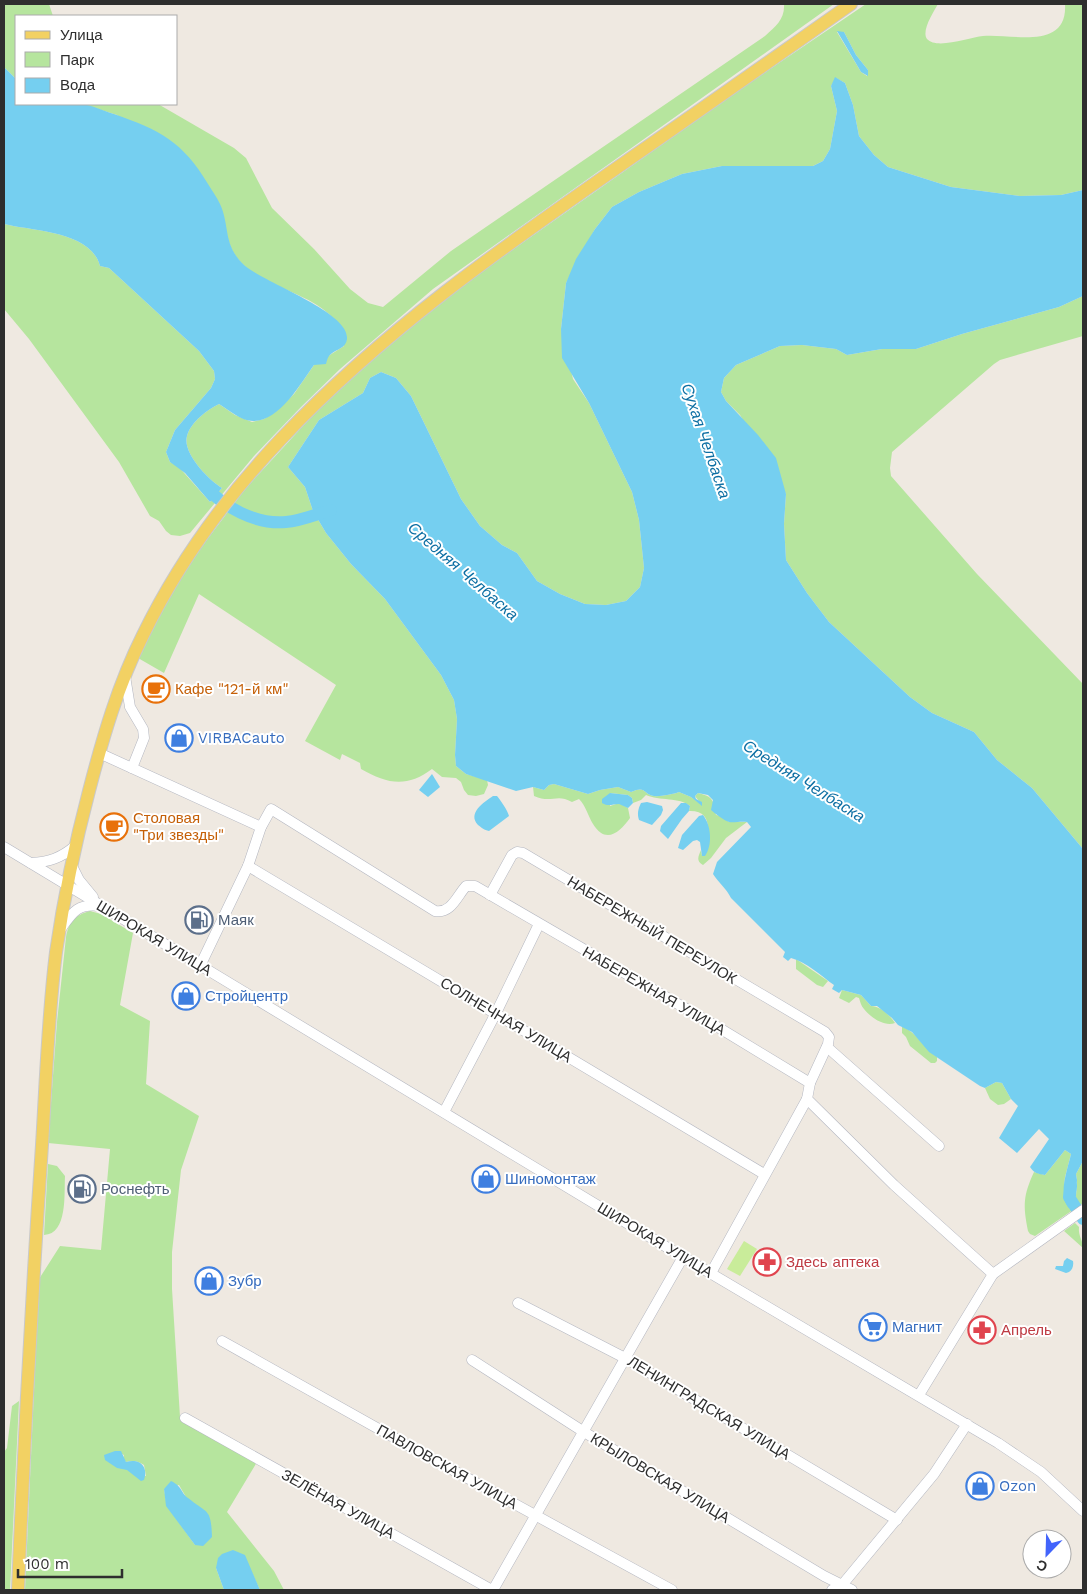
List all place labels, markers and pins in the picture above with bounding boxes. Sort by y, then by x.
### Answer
cafe icon: Кафе "121-й км" [141,674,171,704]
place label: Кафе "121-й км" [175,680,288,698]
shop icon: VIRBACauto [164,723,194,753]
place label: VIRBACauto [198,729,285,747]
place label: Столовая "Три звезды" [133,809,224,844]
cafe icon: Столовая "Три звезды" [99,812,129,842]
fuel station icon: Маяк [184,905,214,935]
place label: Маяк [218,911,254,929]
shop icon: Стройцентр [171,981,201,1011]
place label: Стройцентр [205,987,288,1005]
shop icon: Шиномонтаж [471,1164,501,1194]
place label: Шиномонтаж [505,1170,596,1188]
fuel station icon: Роснефть [67,1174,97,1204]
place label: Роснефть [101,1180,170,1198]
pharmacy icon: Здесь аптека [752,1247,782,1277]
place label: Здесь аптека [786,1253,880,1271]
shop icon: Зубр [194,1266,224,1296]
place label: Зубр [228,1272,262,1290]
supermarket icon: Магнит [858,1312,888,1342]
pharmacy icon: Апрель [967,1315,997,1345]
place label: Магнит [892,1318,942,1336]
place label: Апрель [1001,1321,1052,1339]
shop icon: Ozon [965,1471,995,1501]
place label: Ozon [999,1477,1036,1495]

